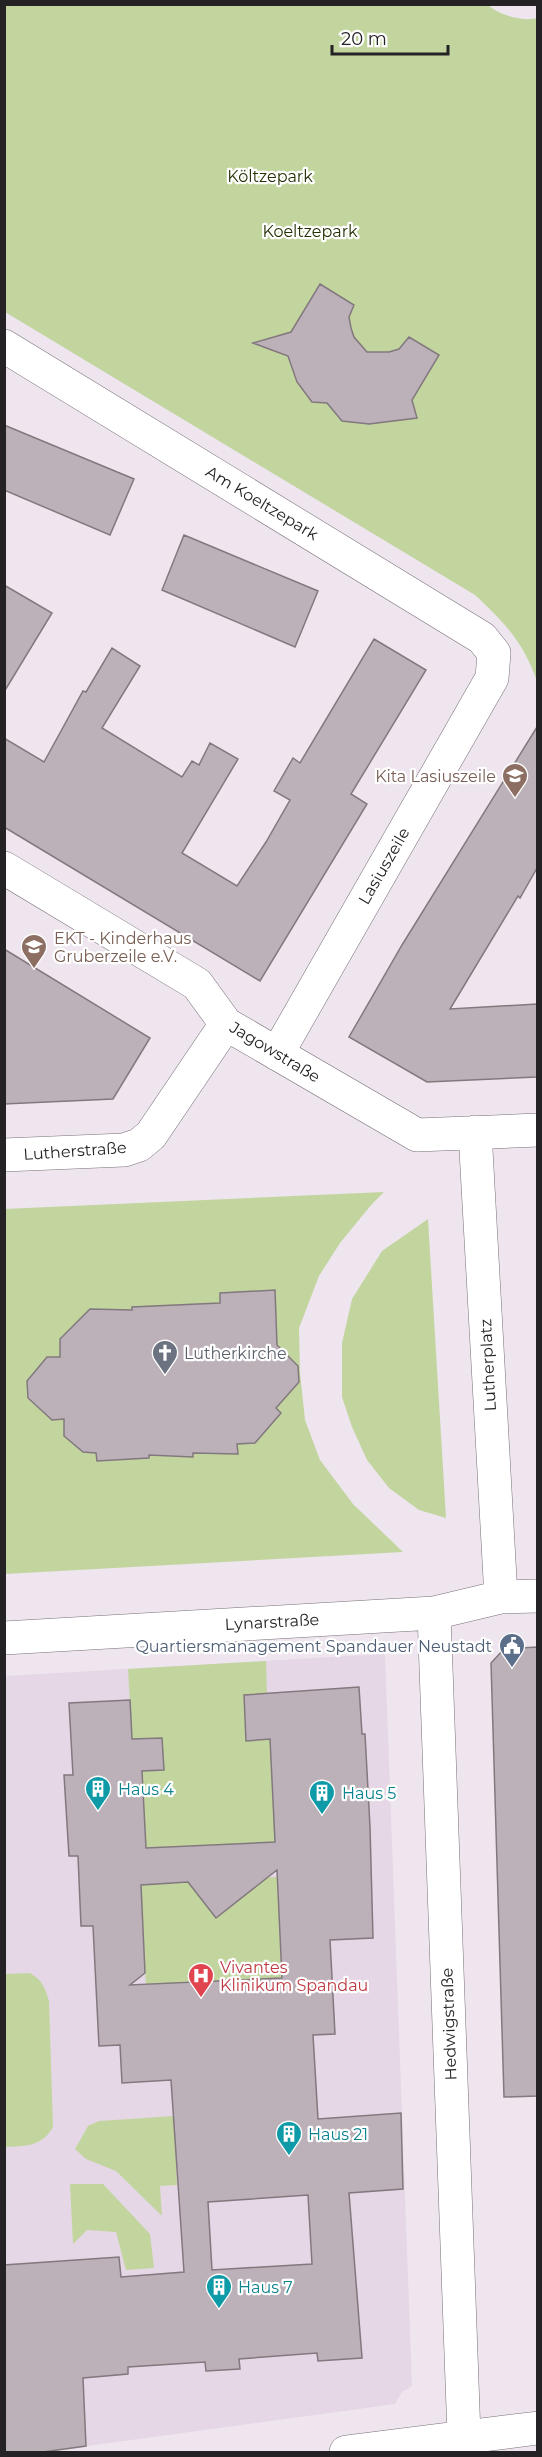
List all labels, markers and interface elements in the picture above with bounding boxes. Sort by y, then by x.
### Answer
scale bar [332,18,448,56]
text: 20 m [341,28,387,50]
park label: Költzepark [227,167,313,186]
park label: Koeltzepark [262,222,358,241]
street label: Am Koeltzepark [202,462,322,544]
school or university icon: Kita Lasiuszeile [500,761,530,799]
place label: Kita Lasiuszeile [375,767,496,786]
street label: Lasiuszeile [354,824,414,908]
place label: EKT - Kinderhaus Gruberzeile e.V. [54,929,192,966]
school or university icon: EKT - Kinderhaus Gruberzeile e.V. [19,932,49,970]
street label: Jagowstraße [226,1017,324,1086]
street label: Lutherstraße [23,1138,127,1164]
street label: Lutherplatz [476,1318,500,1412]
church icon: Lutherkirche [150,1338,180,1376]
place label: Lutherkirche [184,1344,287,1363]
street label: Lynarstraße [224,1610,320,1634]
public building icon: Quartiersmanagement Spandauer Neustadt [497,1631,527,1669]
place label: Quartiersmanagement Spandauer Neustadt [135,1637,493,1656]
building icon: Haus 4 [83,1774,113,1812]
building icon: Haus 5 [307,1778,337,1816]
place label: Haus 4 [118,1780,174,1799]
place label: Haus 5 [342,1784,396,1803]
place label: Vivantes Klinikum Spandau [220,1958,368,1995]
hospital icon: Vivantes Klinikum Spandau [186,1961,216,1999]
street label: Hedwigstraße [438,1967,460,2081]
building icon: Haus 21 [274,2119,304,2157]
place label: Haus 21 [308,2125,368,2144]
building icon: Haus 7 [204,2272,234,2310]
place label: Haus 7 [238,2278,293,2297]

